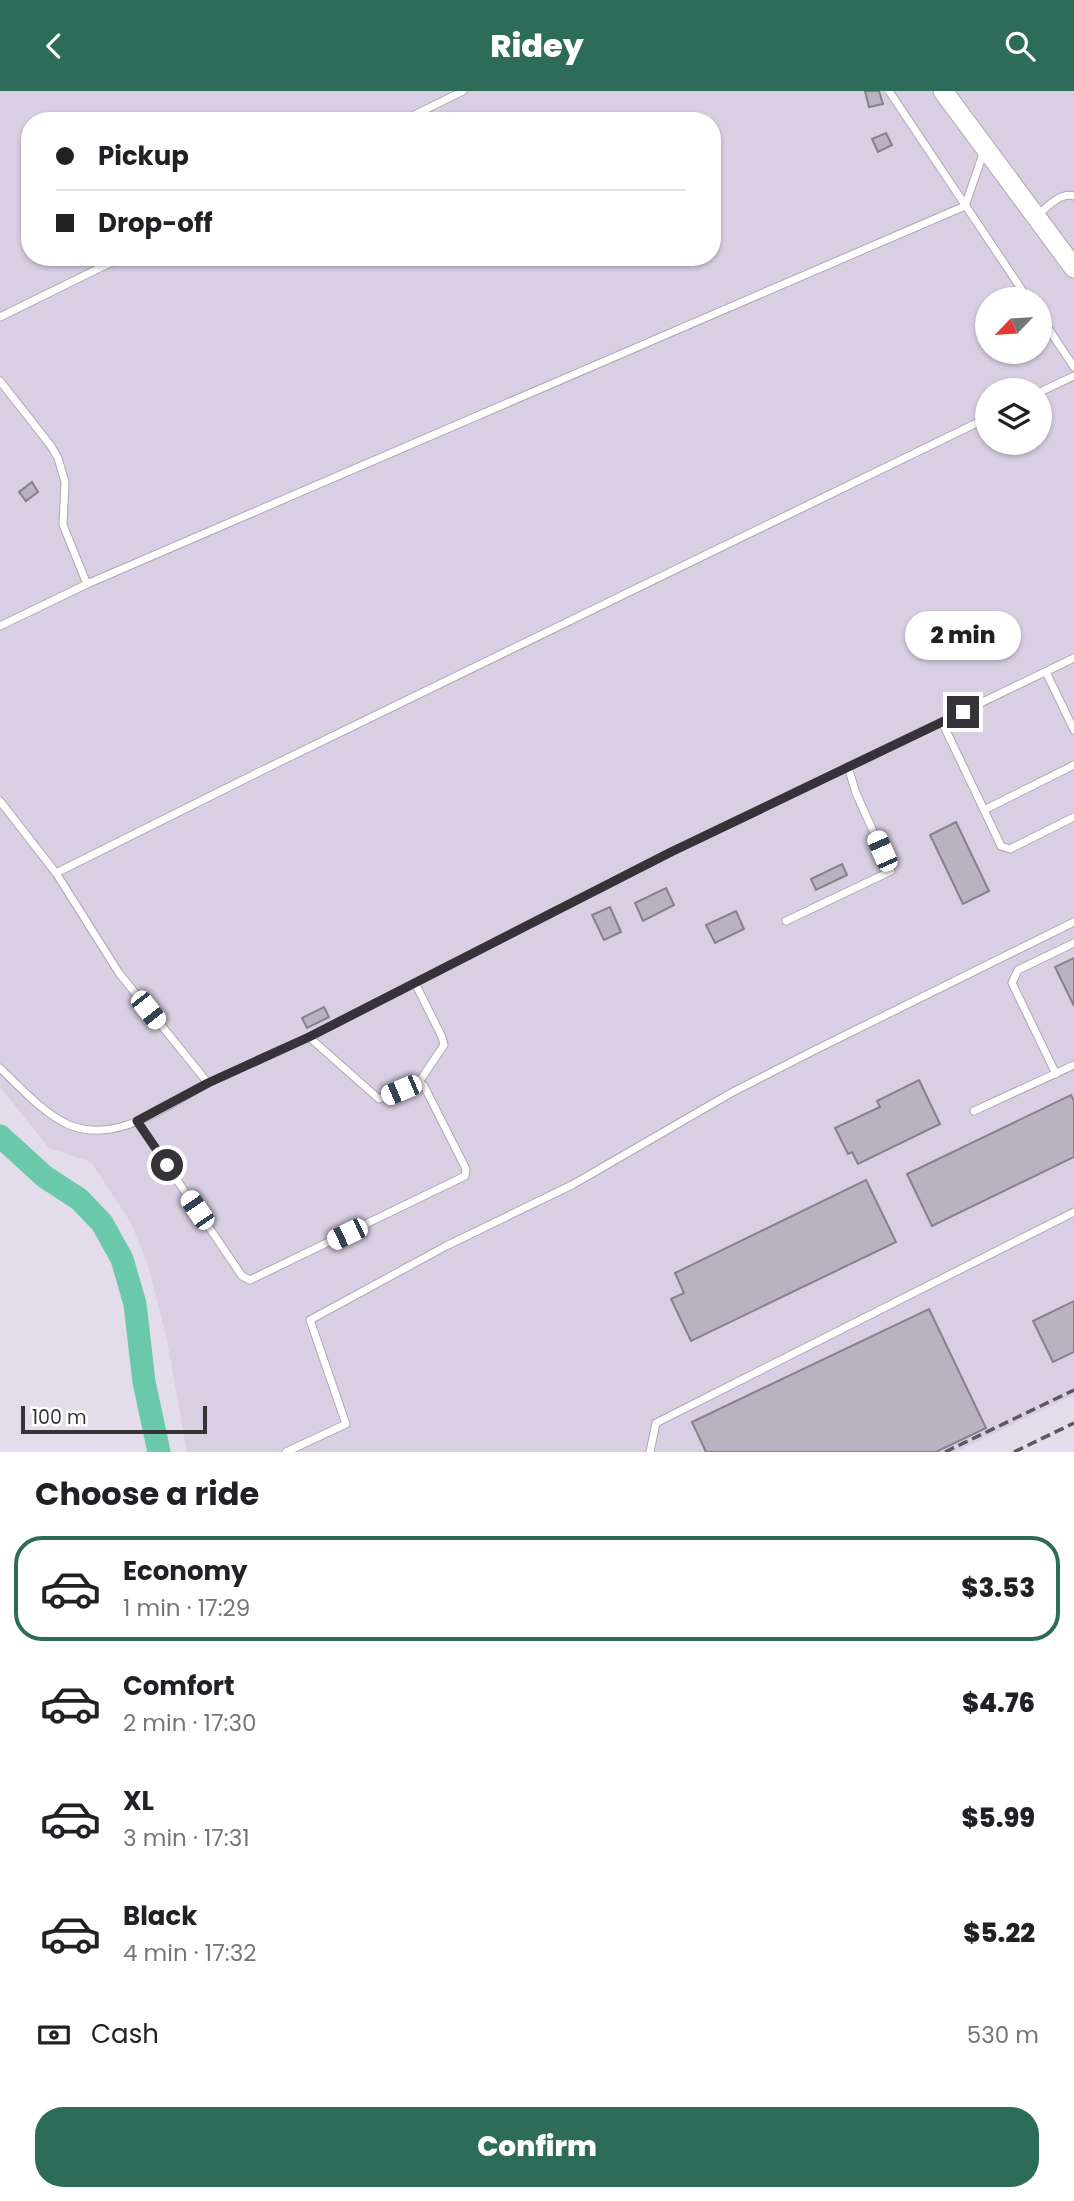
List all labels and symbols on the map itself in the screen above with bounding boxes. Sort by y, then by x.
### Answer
north arrow [975,287,1052,364]
callout: 2 min [905,611,1021,659]
route end [947,696,979,728]
car [864,828,901,874]
car [127,987,170,1033]
car [378,1072,425,1108]
route start [151,1149,183,1181]
car [177,1187,218,1233]
car [324,1215,371,1253]
scale bar [21,1403,206,1435]

